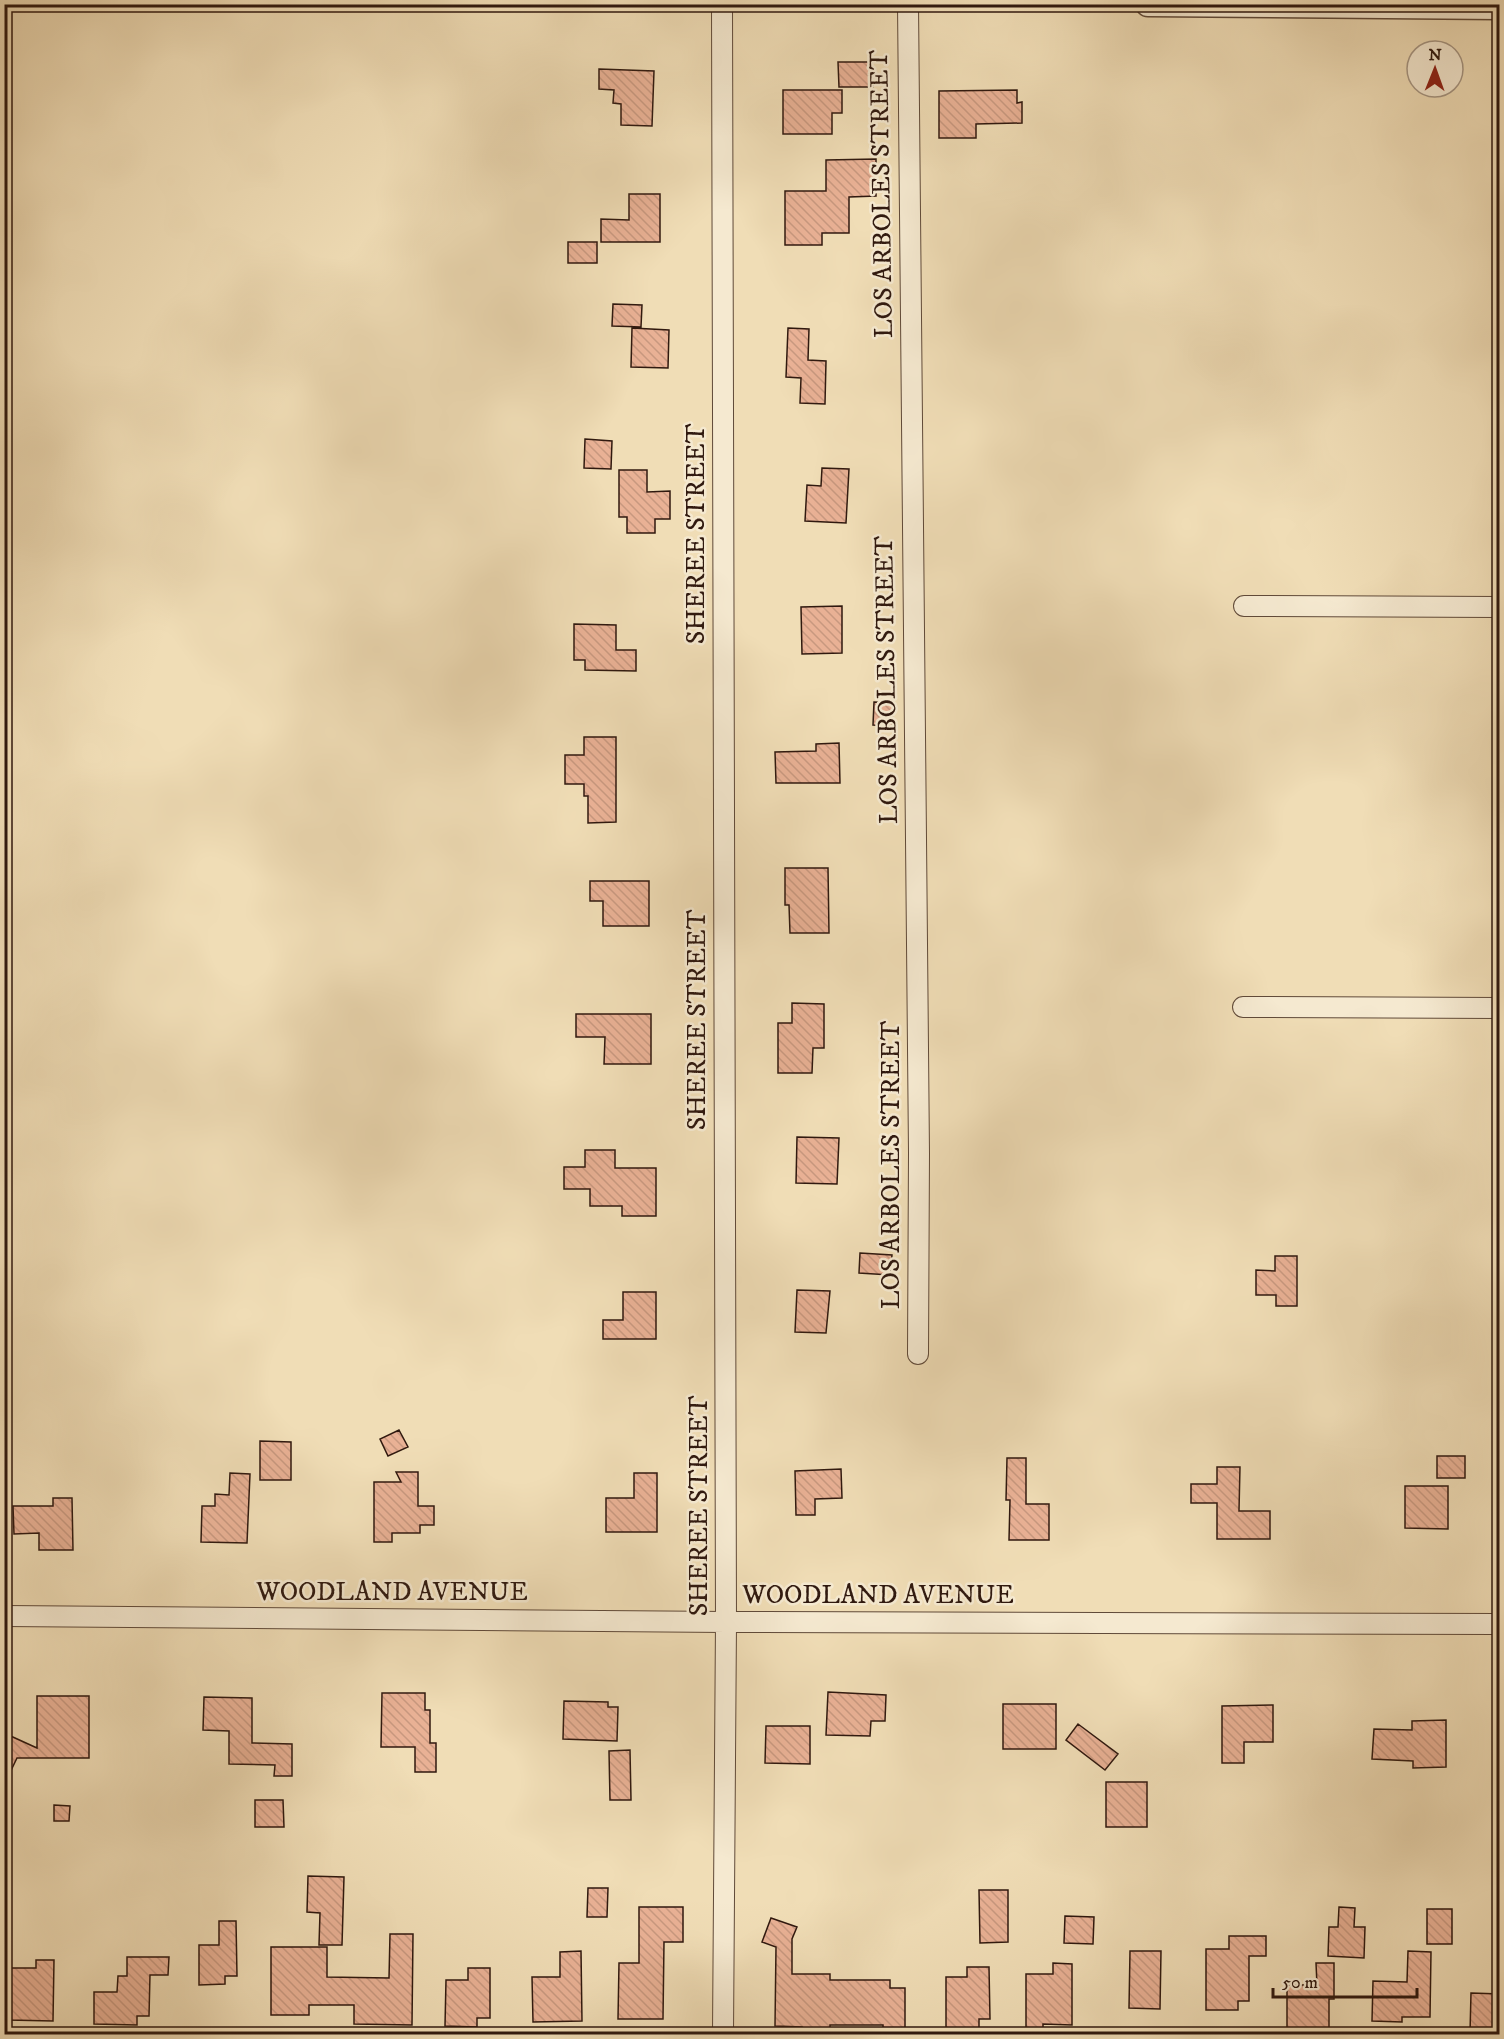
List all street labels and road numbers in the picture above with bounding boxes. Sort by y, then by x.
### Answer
street label: LOS ARBOLES STREET [863,49,901,338]
street label: SHEREE STREET [680,423,713,644]
street label: LOS ARBOLES STREET [868,535,906,824]
street label: SHEREE STREET [681,909,714,1130]
street label: LOS ARBOLES STREET [875,1021,908,1309]
street label: SHEREE STREET [683,1395,716,1616]
street label: WOODLAND AVENUE [255,1576,528,1609]
street label: WOODLAND AVENUE [741,1579,1014,1612]

